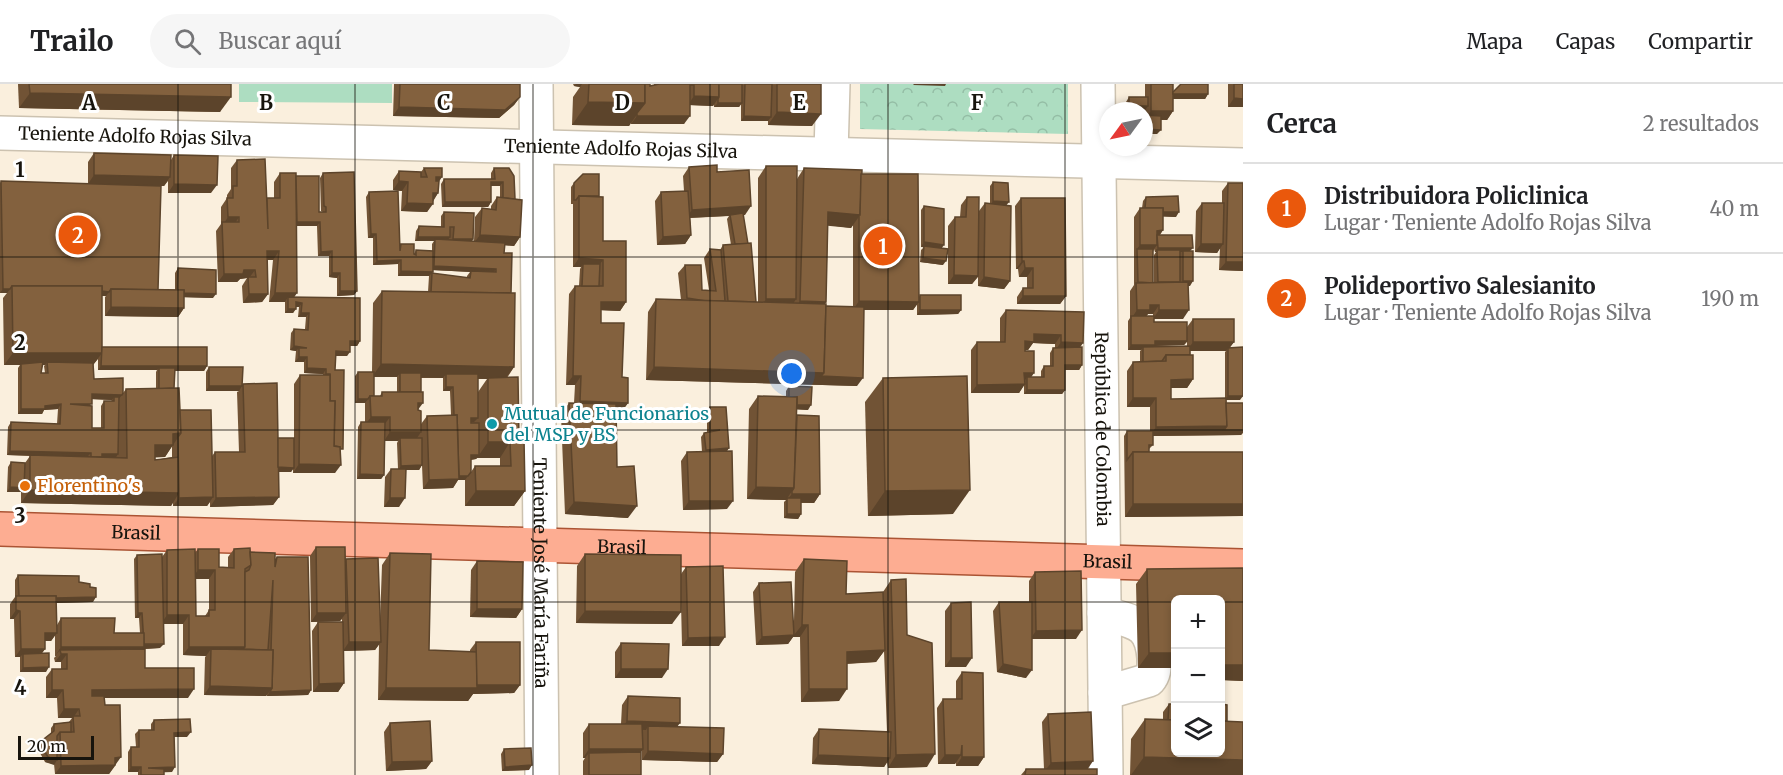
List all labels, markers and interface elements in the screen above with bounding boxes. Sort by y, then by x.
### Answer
search box [150,14,570,68]
text: Trailo [30,23,114,59]
icon: search [171,25,204,58]
text: Buscar aquí [219,27,341,55]
text: Mapa [1466,28,1523,55]
text: Capas [1556,28,1615,55]
text: Compartir [1648,28,1753,55]
text: A [81,90,97,115]
text: B [259,90,273,115]
text: C [437,90,451,115]
text: D [614,90,630,115]
text: E [792,90,806,115]
text: F [971,90,984,115]
north arrow [1099,102,1153,156]
text: Cerca [1267,107,1337,140]
text: 2 resultados [1643,111,1759,136]
street label: Teniente Adolfo Rojas Silva [18,121,252,150]
street label: Teniente Adolfo Rojas Silva [504,134,738,163]
text: 1 [15,157,25,182]
text: Distribuidora Policlinica [1324,182,1589,210]
text: 1 [1282,196,1291,221]
text: 40 m [1709,196,1759,221]
text: Lugar · Teniente Adolfo Rojas Silva [1324,210,1651,235]
pin: 2 [58,212,98,258]
pin: 1 [864,224,902,268]
text: Polideportivo Salesianito [1324,272,1596,300]
text: 2 [1281,286,1292,311]
text: 190 m [1701,286,1759,311]
text: Lugar · Teniente Adolfo Rojas Silva [1324,300,1651,325]
text: 2 [14,330,26,355]
street label: República de Colombia [1090,331,1115,527]
your location [777,359,806,388]
place label: Mutual de Funcionarios del MSP y BS [504,402,709,446]
marker: Mutual de Funcionarios del MSP y BS [485,417,499,431]
street label: Teniente José María Fariña [528,458,553,689]
place label: Florentino's [37,474,141,497]
marker: Florentino's [18,479,32,493]
text: 3 [14,503,26,528]
street label: Brasil [111,520,162,545]
street label: Brasil [597,535,647,559]
street label: Brasil [1082,549,1133,574]
map controls [1171,595,1225,757]
button: + [1171,595,1225,649]
button: − [1171,649,1225,703]
text: 4 [14,675,27,700]
button: layers [1171,703,1225,757]
scale bar [18,733,94,760]
text: 20 m [27,736,66,756]

